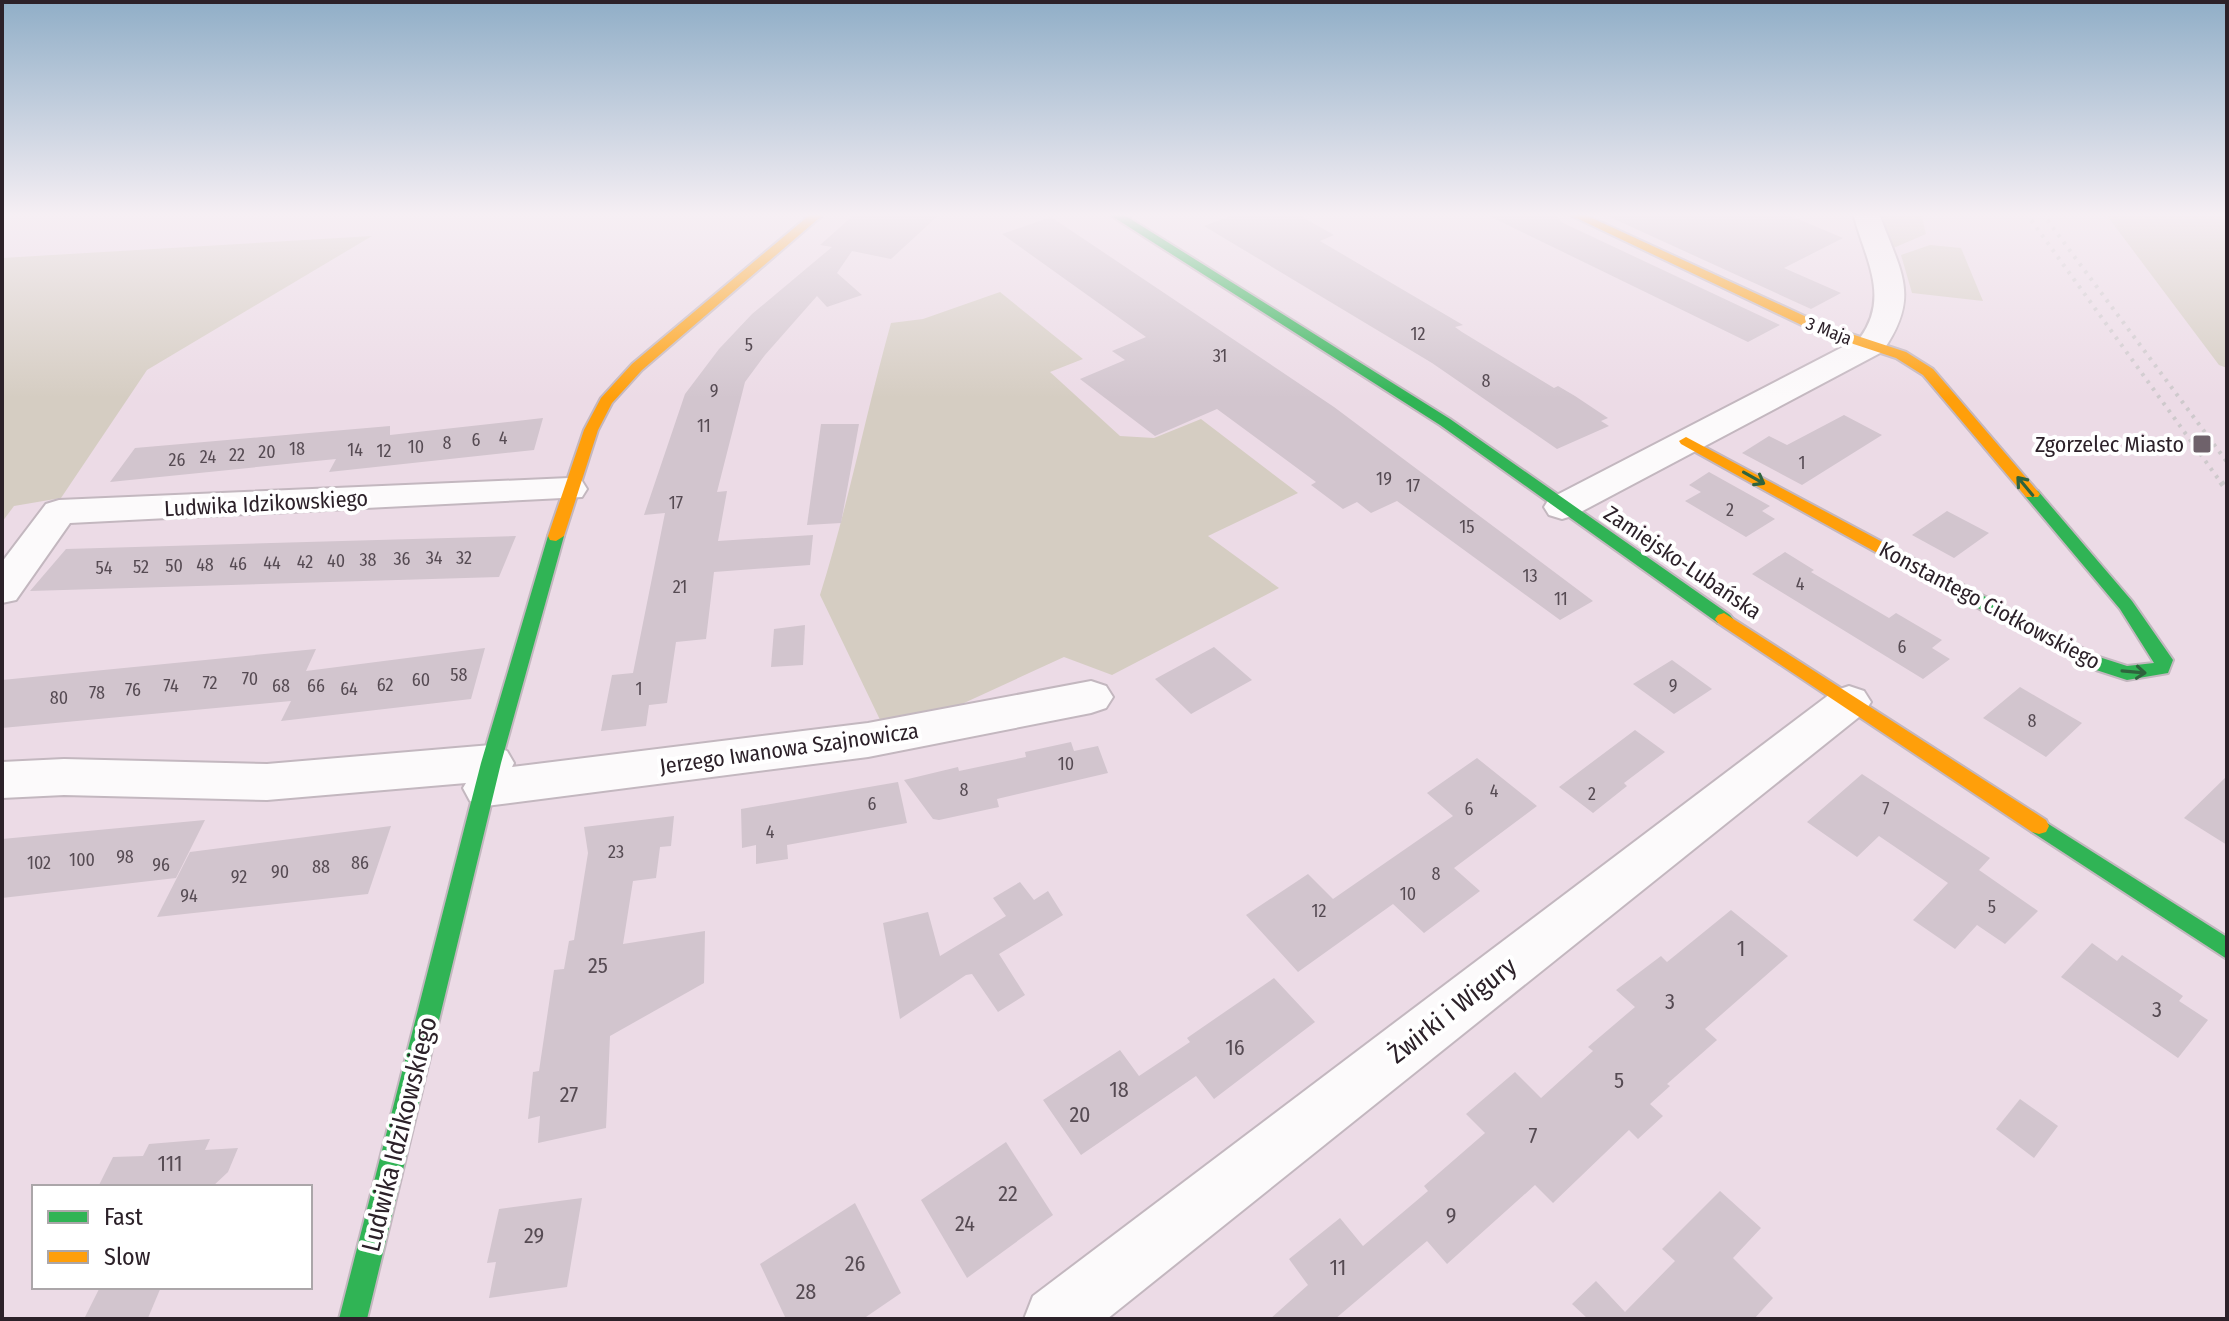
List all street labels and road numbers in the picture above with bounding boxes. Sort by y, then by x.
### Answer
street label: 3 Maja [1803,312,1855,350]
street label: Ludwika Idzikowskiego [163,485,369,522]
street label: Zamiejsko-Lubańska [1599,500,1766,625]
street label: Konstantego Ciołkowskiego [1875,536,2105,675]
street label: Jerzego Iwanowa Szajnowicza [658,717,920,780]
street label: Żwirki i Wigury [1382,950,1523,1070]
street label: Ludwika Idzikowskiego [355,1013,444,1255]

